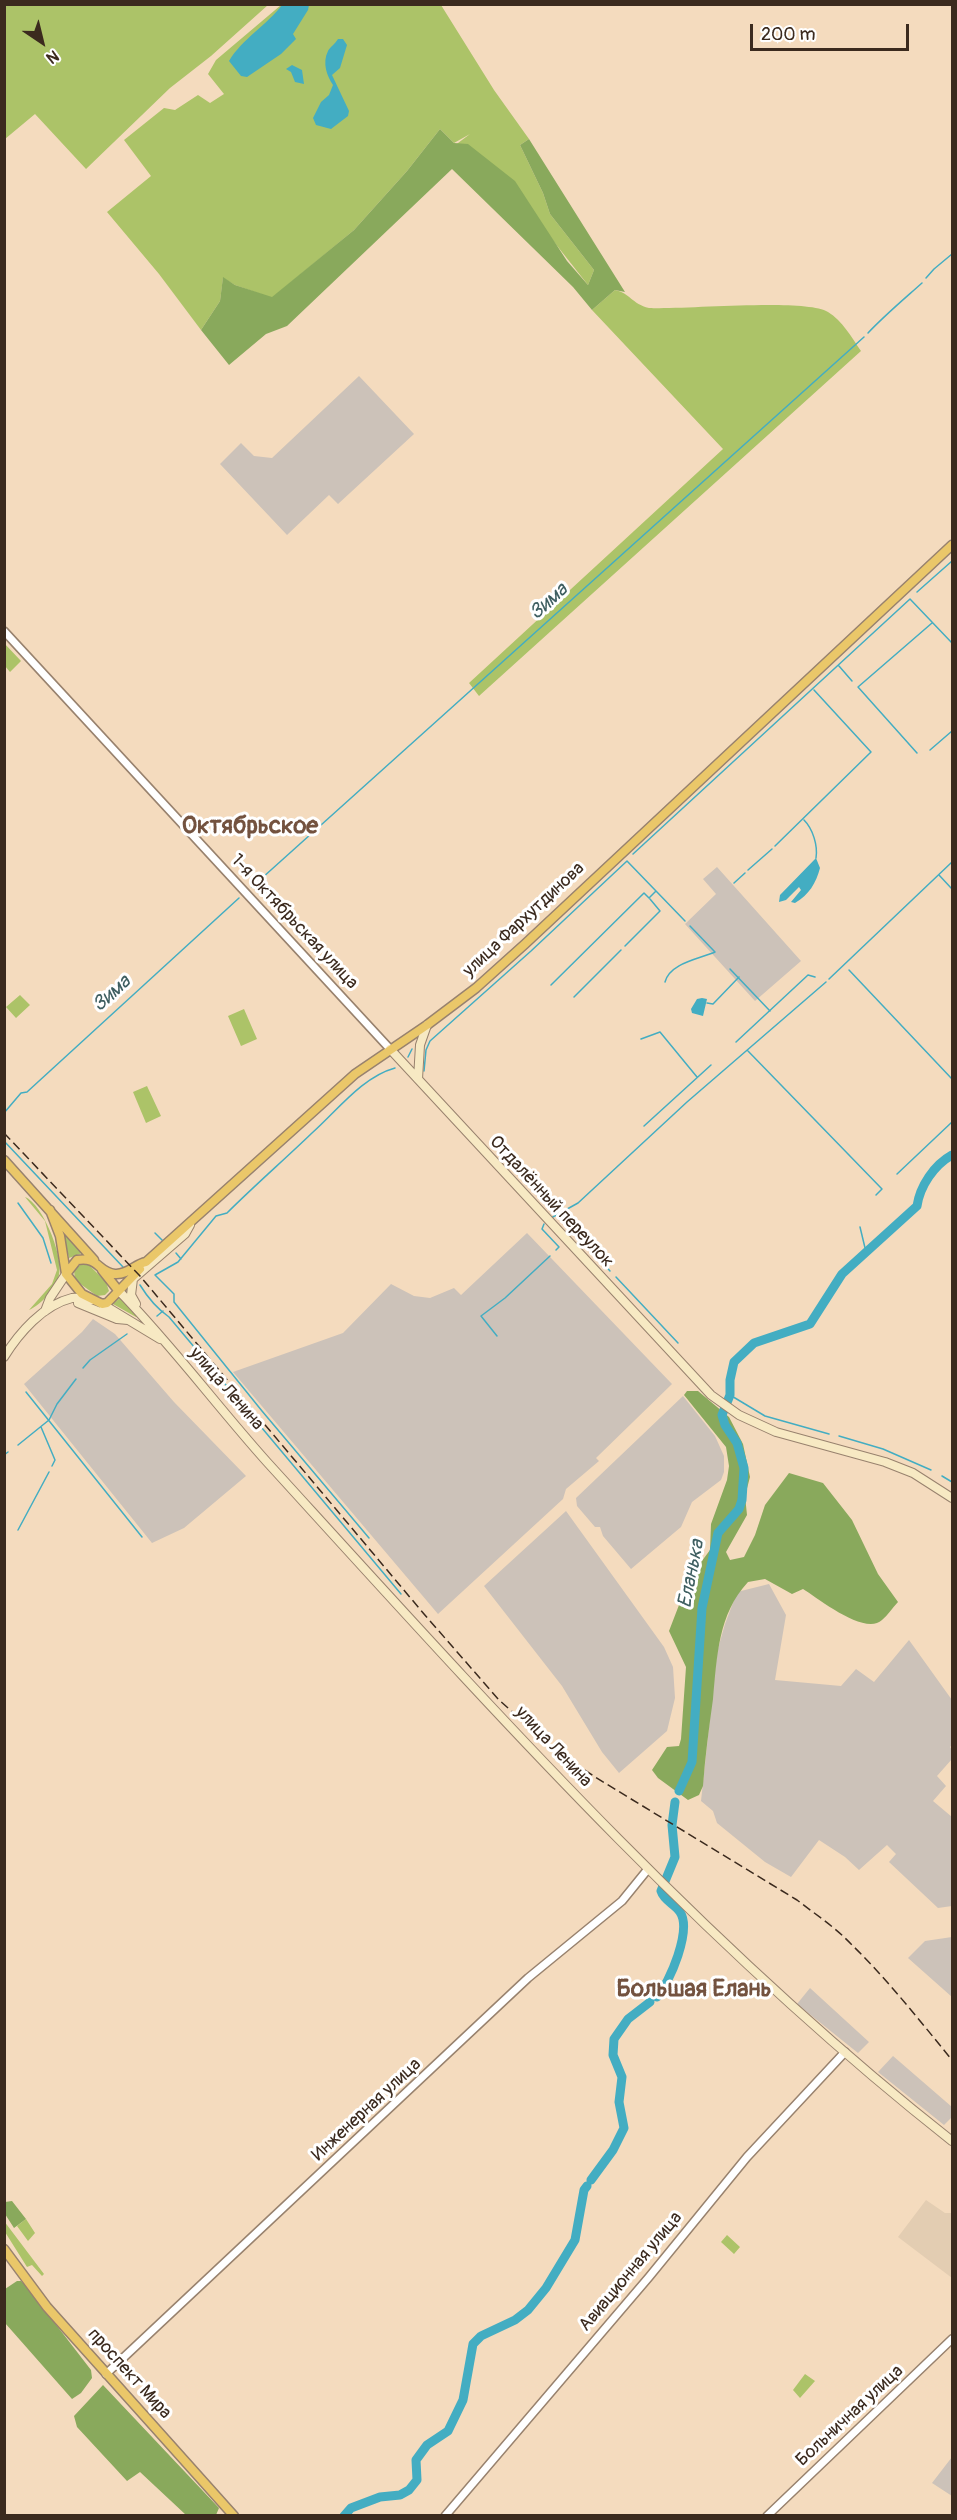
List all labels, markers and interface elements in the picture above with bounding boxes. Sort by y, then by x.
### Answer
north arrow [12,12,72,72]
scale bar [753,12,912,50]
text: 200 m [761,23,816,46]
text: N [42,45,63,68]
water label: Зима [525,579,573,625]
district label: Октябрьское [182,813,318,841]
street label: 1-я Октябрьская улица [226,850,362,994]
street label: улица Фархутдинова [459,858,589,982]
water label: Зима [88,971,136,1017]
street label: Отдалённый переулок [484,1132,618,1272]
street label: улица Ленина [184,1343,268,1435]
water label: Еланька [674,1538,710,1610]
street label: улица Ленина [510,1702,596,1792]
district label: Большая Елань [617,1976,771,2004]
street label: Инженерная улица [308,2054,426,2166]
street label: Авиационная улица [575,2208,687,2336]
street label: проспект Мира [83,2324,175,2424]
street label: Больничная улица [792,2361,908,2471]

